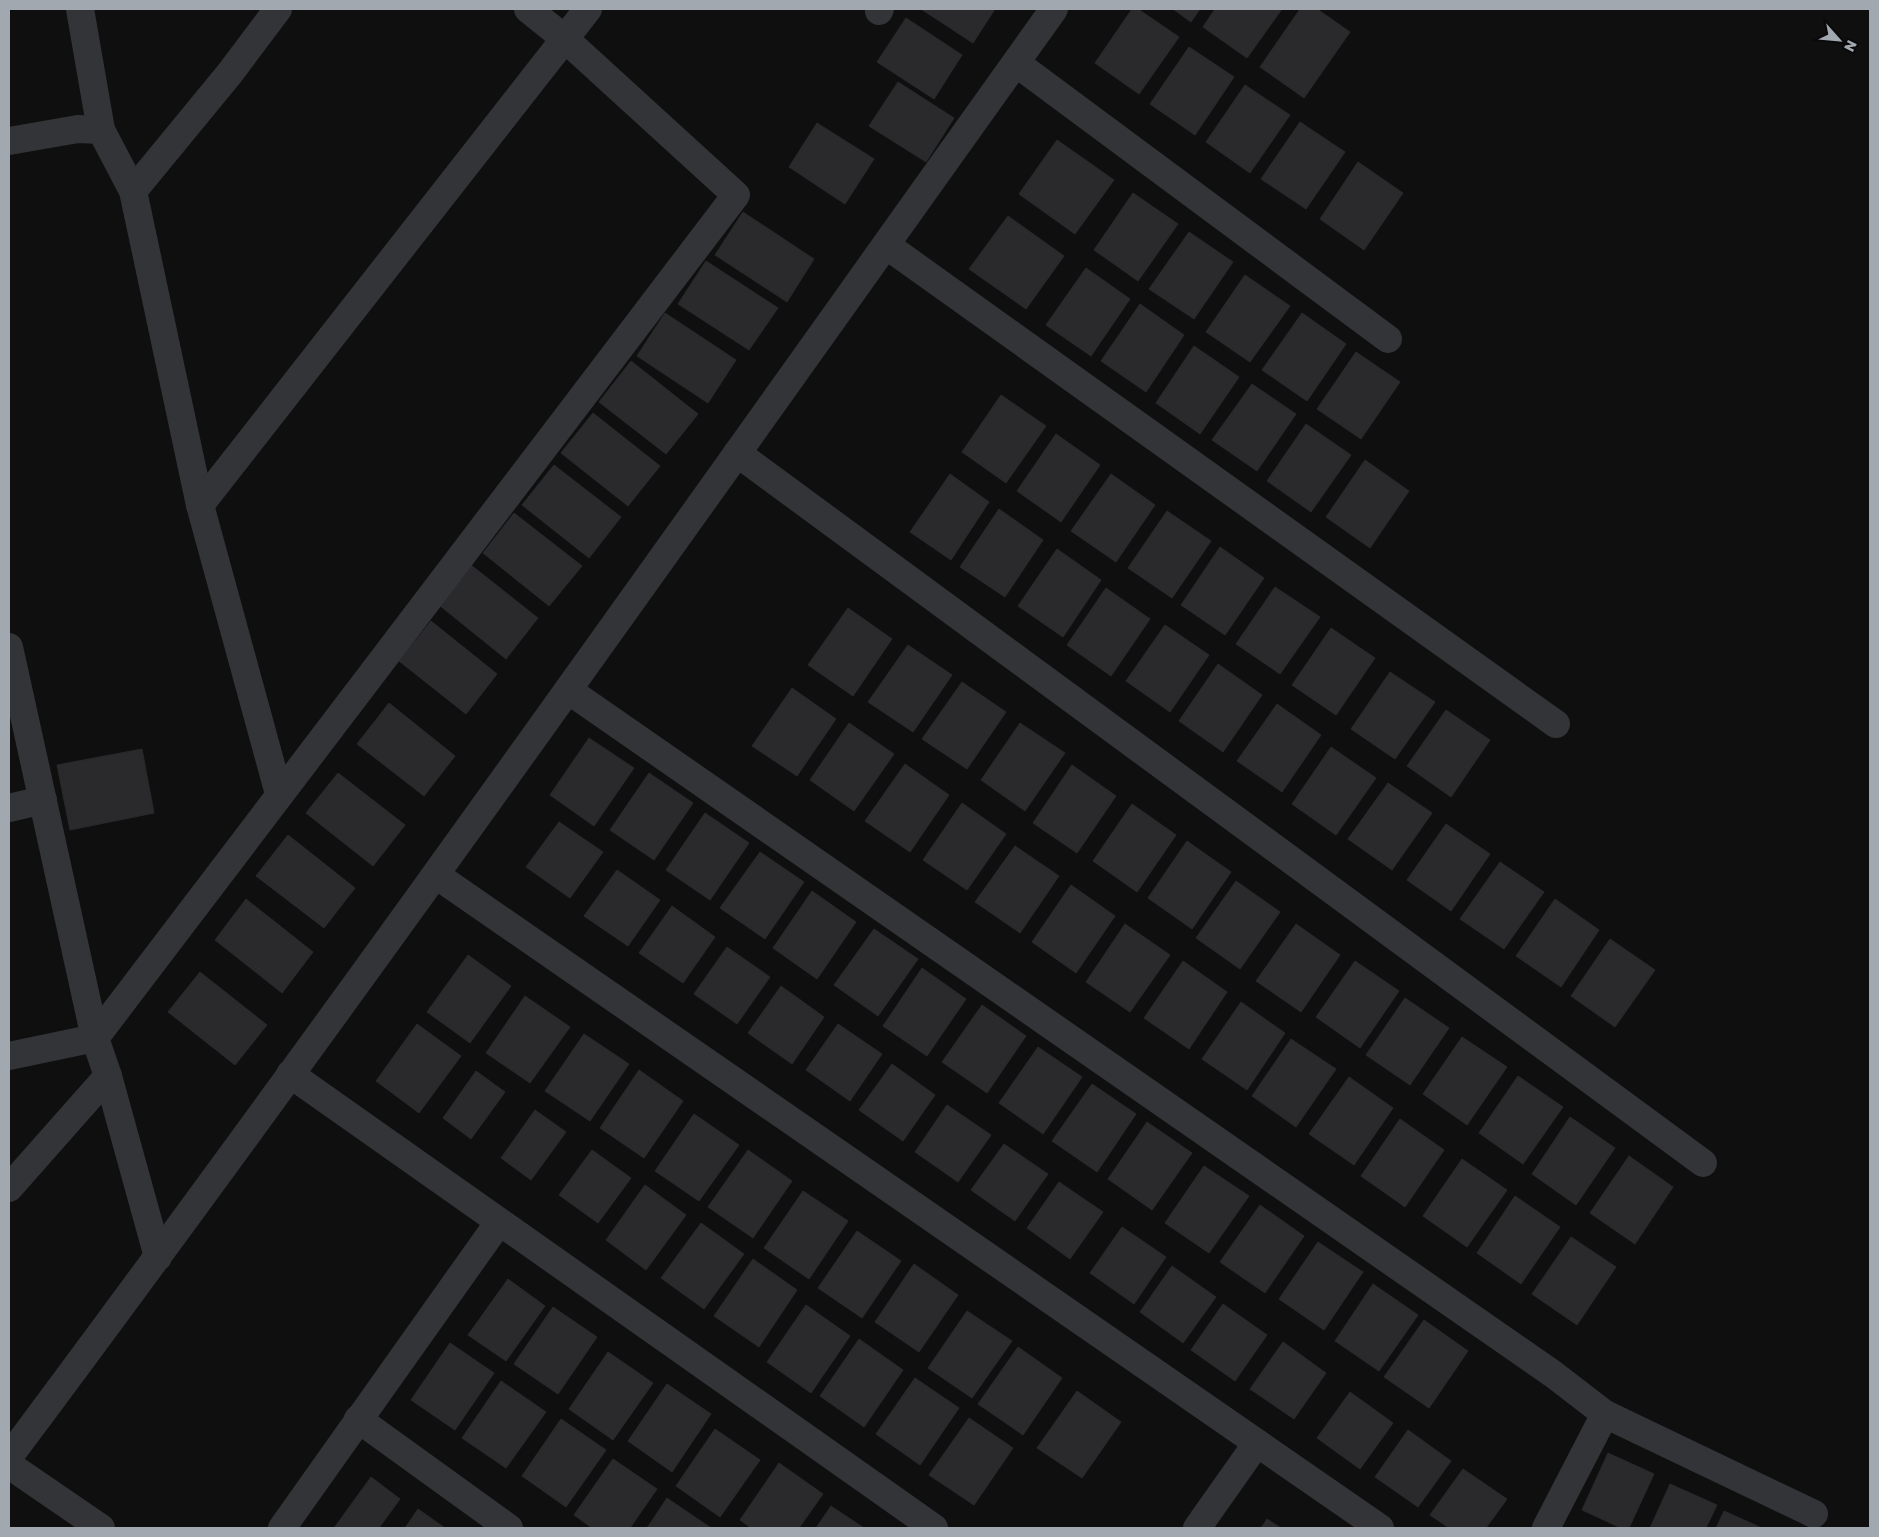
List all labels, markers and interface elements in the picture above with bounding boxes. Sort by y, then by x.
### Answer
north arrow [1814,15,1864,65]
text: N [1841,38,1861,55]

